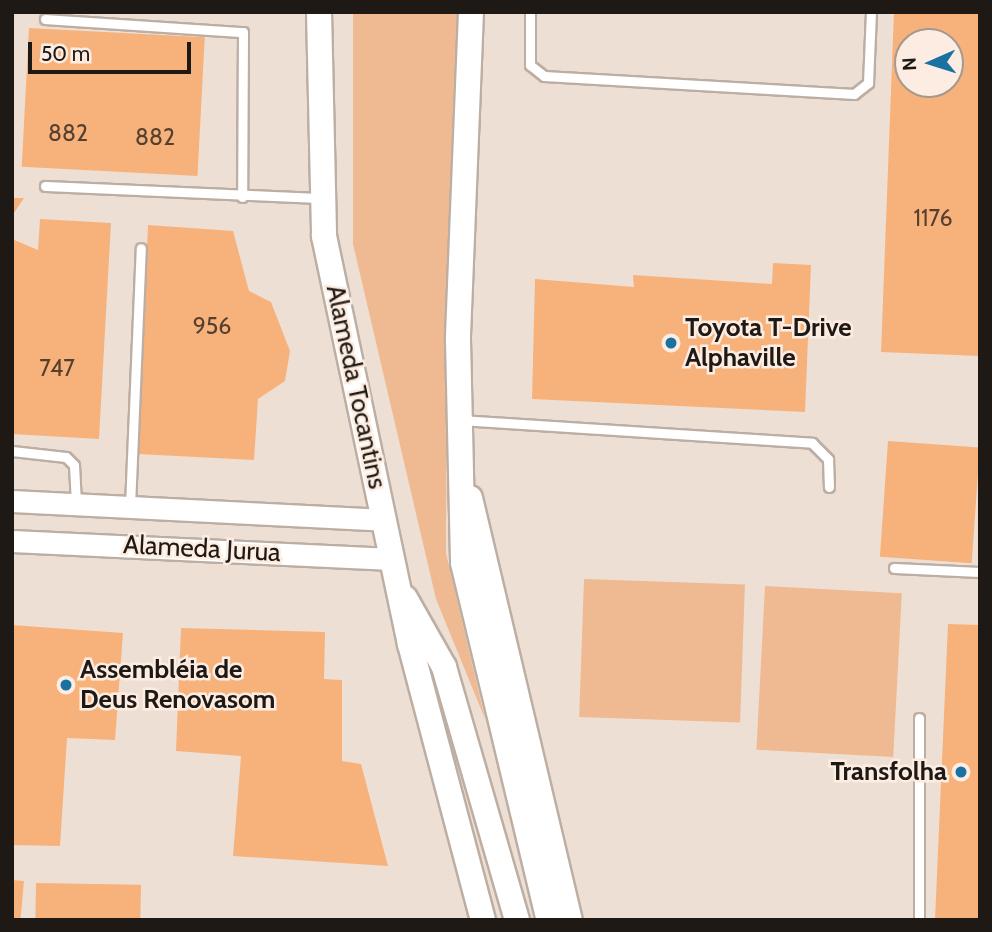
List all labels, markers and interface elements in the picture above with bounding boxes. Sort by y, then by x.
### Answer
scale bar [32,28,194,72]
north arrow [894,28,964,98]
text: 50 m [41,41,90,66]
text: N [898,57,921,71]
house number: 882 [48,119,88,147]
house number: 882 [135,123,175,151]
house number: 1176 [913,204,953,232]
street label: Alameda Tocantins [319,282,393,492]
house number: 956 [193,312,231,340]
place label: Toyota T-Drive Alphaville [685,312,852,374]
marker: Toyota T-Drive Alphaville [663,335,679,351]
house number: 747 [39,354,75,382]
street label: Alameda Jurua [122,529,282,569]
place label: Assembléia de Deus Renovasom [80,654,275,716]
marker: Assembléia de Deus Renovasom [58,677,74,693]
place label: Transfolha [830,756,947,788]
marker: Transfolha [953,764,969,780]

